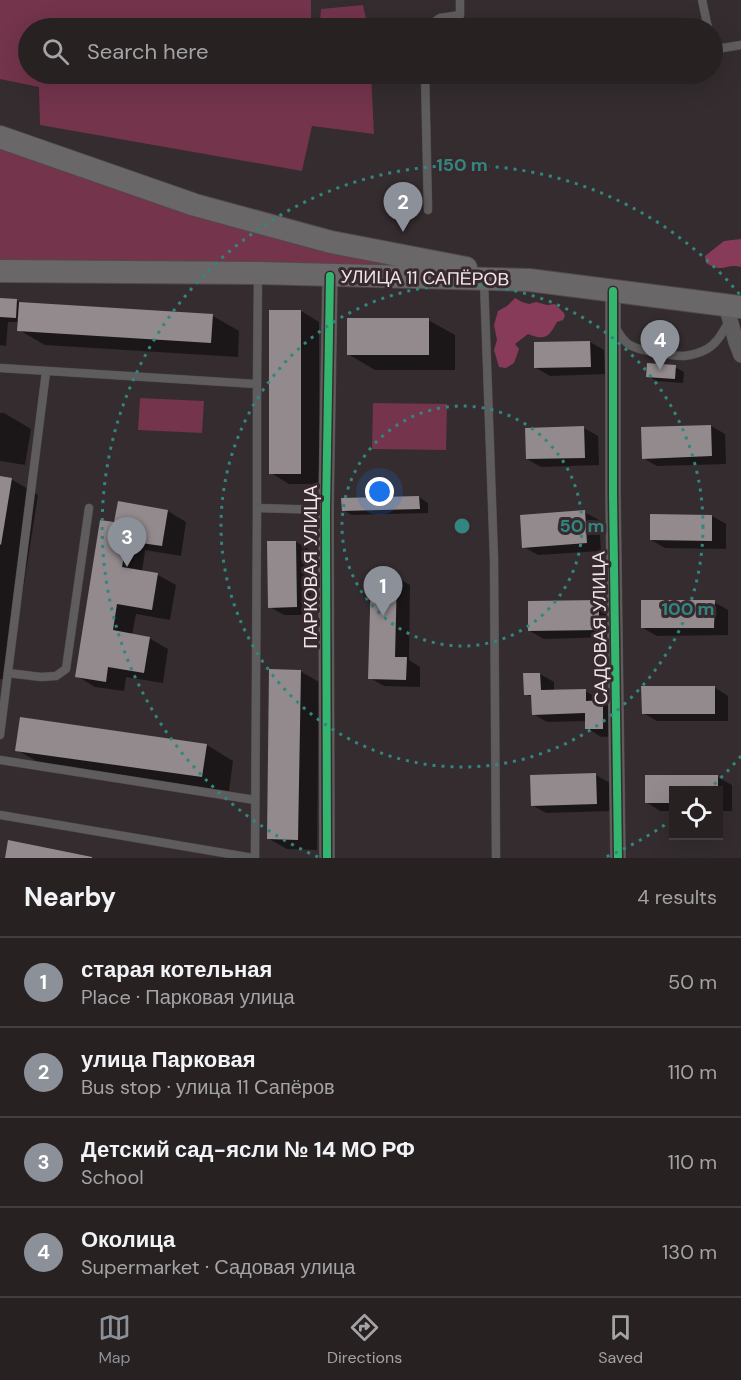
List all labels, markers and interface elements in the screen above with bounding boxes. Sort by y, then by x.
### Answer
search box [18,18,723,84]
icon: search [39,35,72,68]
text: Search here [87,37,208,66]
text: 150 m [436,153,488,177]
pin: 2 [384,182,422,232]
street label: УЛИЦА 11 САПЁРОВ [340,265,510,291]
pin: 4 [640,320,680,370]
your location [365,477,394,506]
street label: ПАРКОВАЯ УЛИЦА [299,485,323,649]
text: 50 m [559,514,605,538]
centre of rings [452,516,472,536]
pin: 3 [108,518,146,567]
street label: САДОВАЯ УЛИЦА [587,551,613,705]
pin: 1 [364,566,403,616]
text: 100 m [661,597,715,621]
map controls [669,786,723,840]
button: locate [669,786,723,840]
text: Nearby [24,880,116,914]
text: 4 results [637,884,717,910]
text: старая котельная [81,955,272,984]
text: 1 [40,969,47,995]
text: 50 m [668,969,717,995]
text: Place · Парковая улица [81,984,295,1010]
text: улица Парковая [81,1045,256,1074]
text: 2 [38,1059,49,1085]
text: 110 m [668,1059,717,1085]
text: Bus stop · улица 11 Сапёров [81,1074,335,1100]
text: Детский сад-ясли № 14 МО РФ [81,1135,415,1164]
text: 3 [37,1149,50,1175]
text: 110 m [668,1149,717,1175]
text: School [81,1164,144,1190]
text: Околица [81,1225,175,1254]
text: 4 [37,1239,50,1265]
text: 130 m [662,1239,717,1265]
text: Supermarket · Садовая улица [81,1254,356,1280]
tab: Map [98,1311,131,1368]
tab: Directions [327,1311,402,1368]
tab: Saved [598,1311,643,1368]

